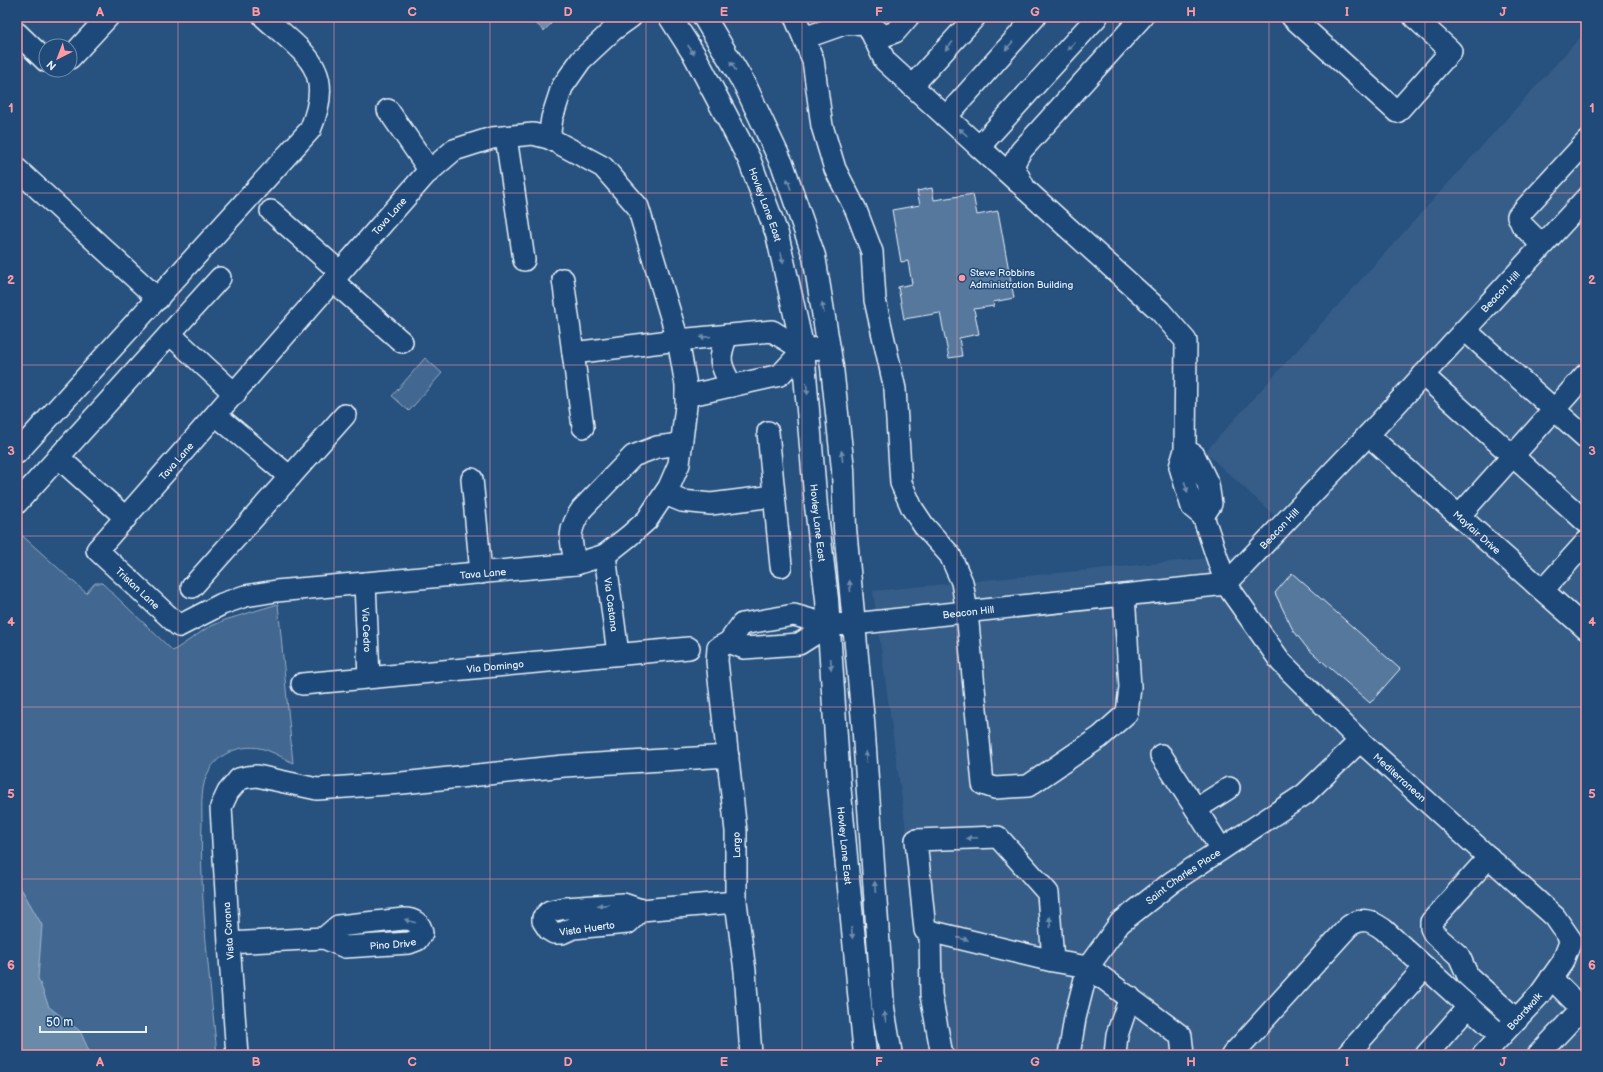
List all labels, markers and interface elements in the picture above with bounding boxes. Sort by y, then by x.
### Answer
text: A [95,4,104,20]
text: B [251,4,261,20]
text: C [407,4,417,20]
text: D [563,4,573,20]
text: E [720,4,729,20]
text: F [875,4,883,20]
text: G [1030,4,1040,20]
text: H [1186,4,1196,20]
text: I [1345,4,1349,20]
text: J [1499,4,1507,20]
north arrow [38,38,78,78]
one-way arrow [944,41,953,51]
one-way arrow [1005,41,1014,51]
one-way arrow [1066,41,1075,51]
one-way arrow [687,44,695,55]
text: N [44,57,59,73]
one-way arrow [730,60,737,72]
text: 1 [8,100,14,116]
text: 1 [1589,100,1595,116]
one-way arrow [958,128,968,137]
street label: Hovley Lane East [746,166,783,243]
one-way arrow [785,177,791,189]
street label: Tava Lane [370,195,410,238]
one-way arrow [780,251,786,264]
place label: Steve Robbins Administration Building [970,267,1073,291]
street label: Beacon Hill [1479,269,1523,315]
text: 2 [7,272,15,288]
text: 2 [1588,272,1596,288]
marker: Steve Robbins Administration Building [957,273,967,283]
one-way arrow [820,302,826,315]
one-way arrow [699,334,711,341]
one-way arrow [803,383,810,395]
street label: Tava Lane [157,440,197,483]
text: 3 [7,443,15,459]
text: 3 [1588,443,1596,459]
one-way arrow [839,450,845,462]
one-way arrow [1183,482,1189,494]
street label: Hovley Lane East [807,484,828,562]
street label: Beacon Hill [1257,506,1302,552]
street label: Mayfair Drive [1450,509,1503,557]
street label: Tristan Lane [113,565,162,612]
street label: Tava Lane [459,566,507,582]
street label: Via Castana [601,577,620,633]
one-way arrow [847,579,854,592]
street label: Beacon Hill [942,604,995,621]
street label: Via Cedro [359,607,373,653]
text: 4 [7,614,15,630]
text: 4 [1588,614,1596,630]
street label: Via Domingo [466,658,525,676]
one-way arrow [828,658,835,670]
one-way arrow [863,751,869,763]
street label: Mediterranean [1371,751,1429,805]
text: 5 [7,786,15,802]
text: 5 [1588,786,1596,802]
street label: Hovley Lane East [834,806,854,885]
street label: Largo [731,832,743,858]
one-way arrow [965,835,978,841]
street label: Saint Charles Place [1144,847,1223,907]
one-way arrow [872,881,879,893]
street label: Vista Corona [221,901,237,960]
one-way arrow [597,902,609,909]
one-way arrow [1047,916,1054,928]
one-way arrow [404,918,416,924]
street label: Vista Huerto [559,919,616,939]
one-way arrow [849,927,856,939]
street label: Pino Drive [370,936,418,952]
one-way arrow [957,936,969,942]
text: 6 [7,957,15,973]
text: 6 [1588,957,1596,973]
street label: Boardwalk [1505,990,1545,1033]
scale bar [40,1008,146,1034]
one-way arrow [882,1010,888,1023]
text: 50 m [46,1015,73,1030]
text: A [95,1054,104,1070]
text: B [251,1054,261,1070]
text: C [407,1054,417,1070]
text: D [563,1054,573,1070]
text: E [720,1054,729,1070]
text: F [875,1054,883,1070]
text: G [1030,1054,1040,1070]
text: H [1186,1054,1196,1070]
text: I [1345,1054,1349,1070]
text: J [1499,1054,1507,1070]

